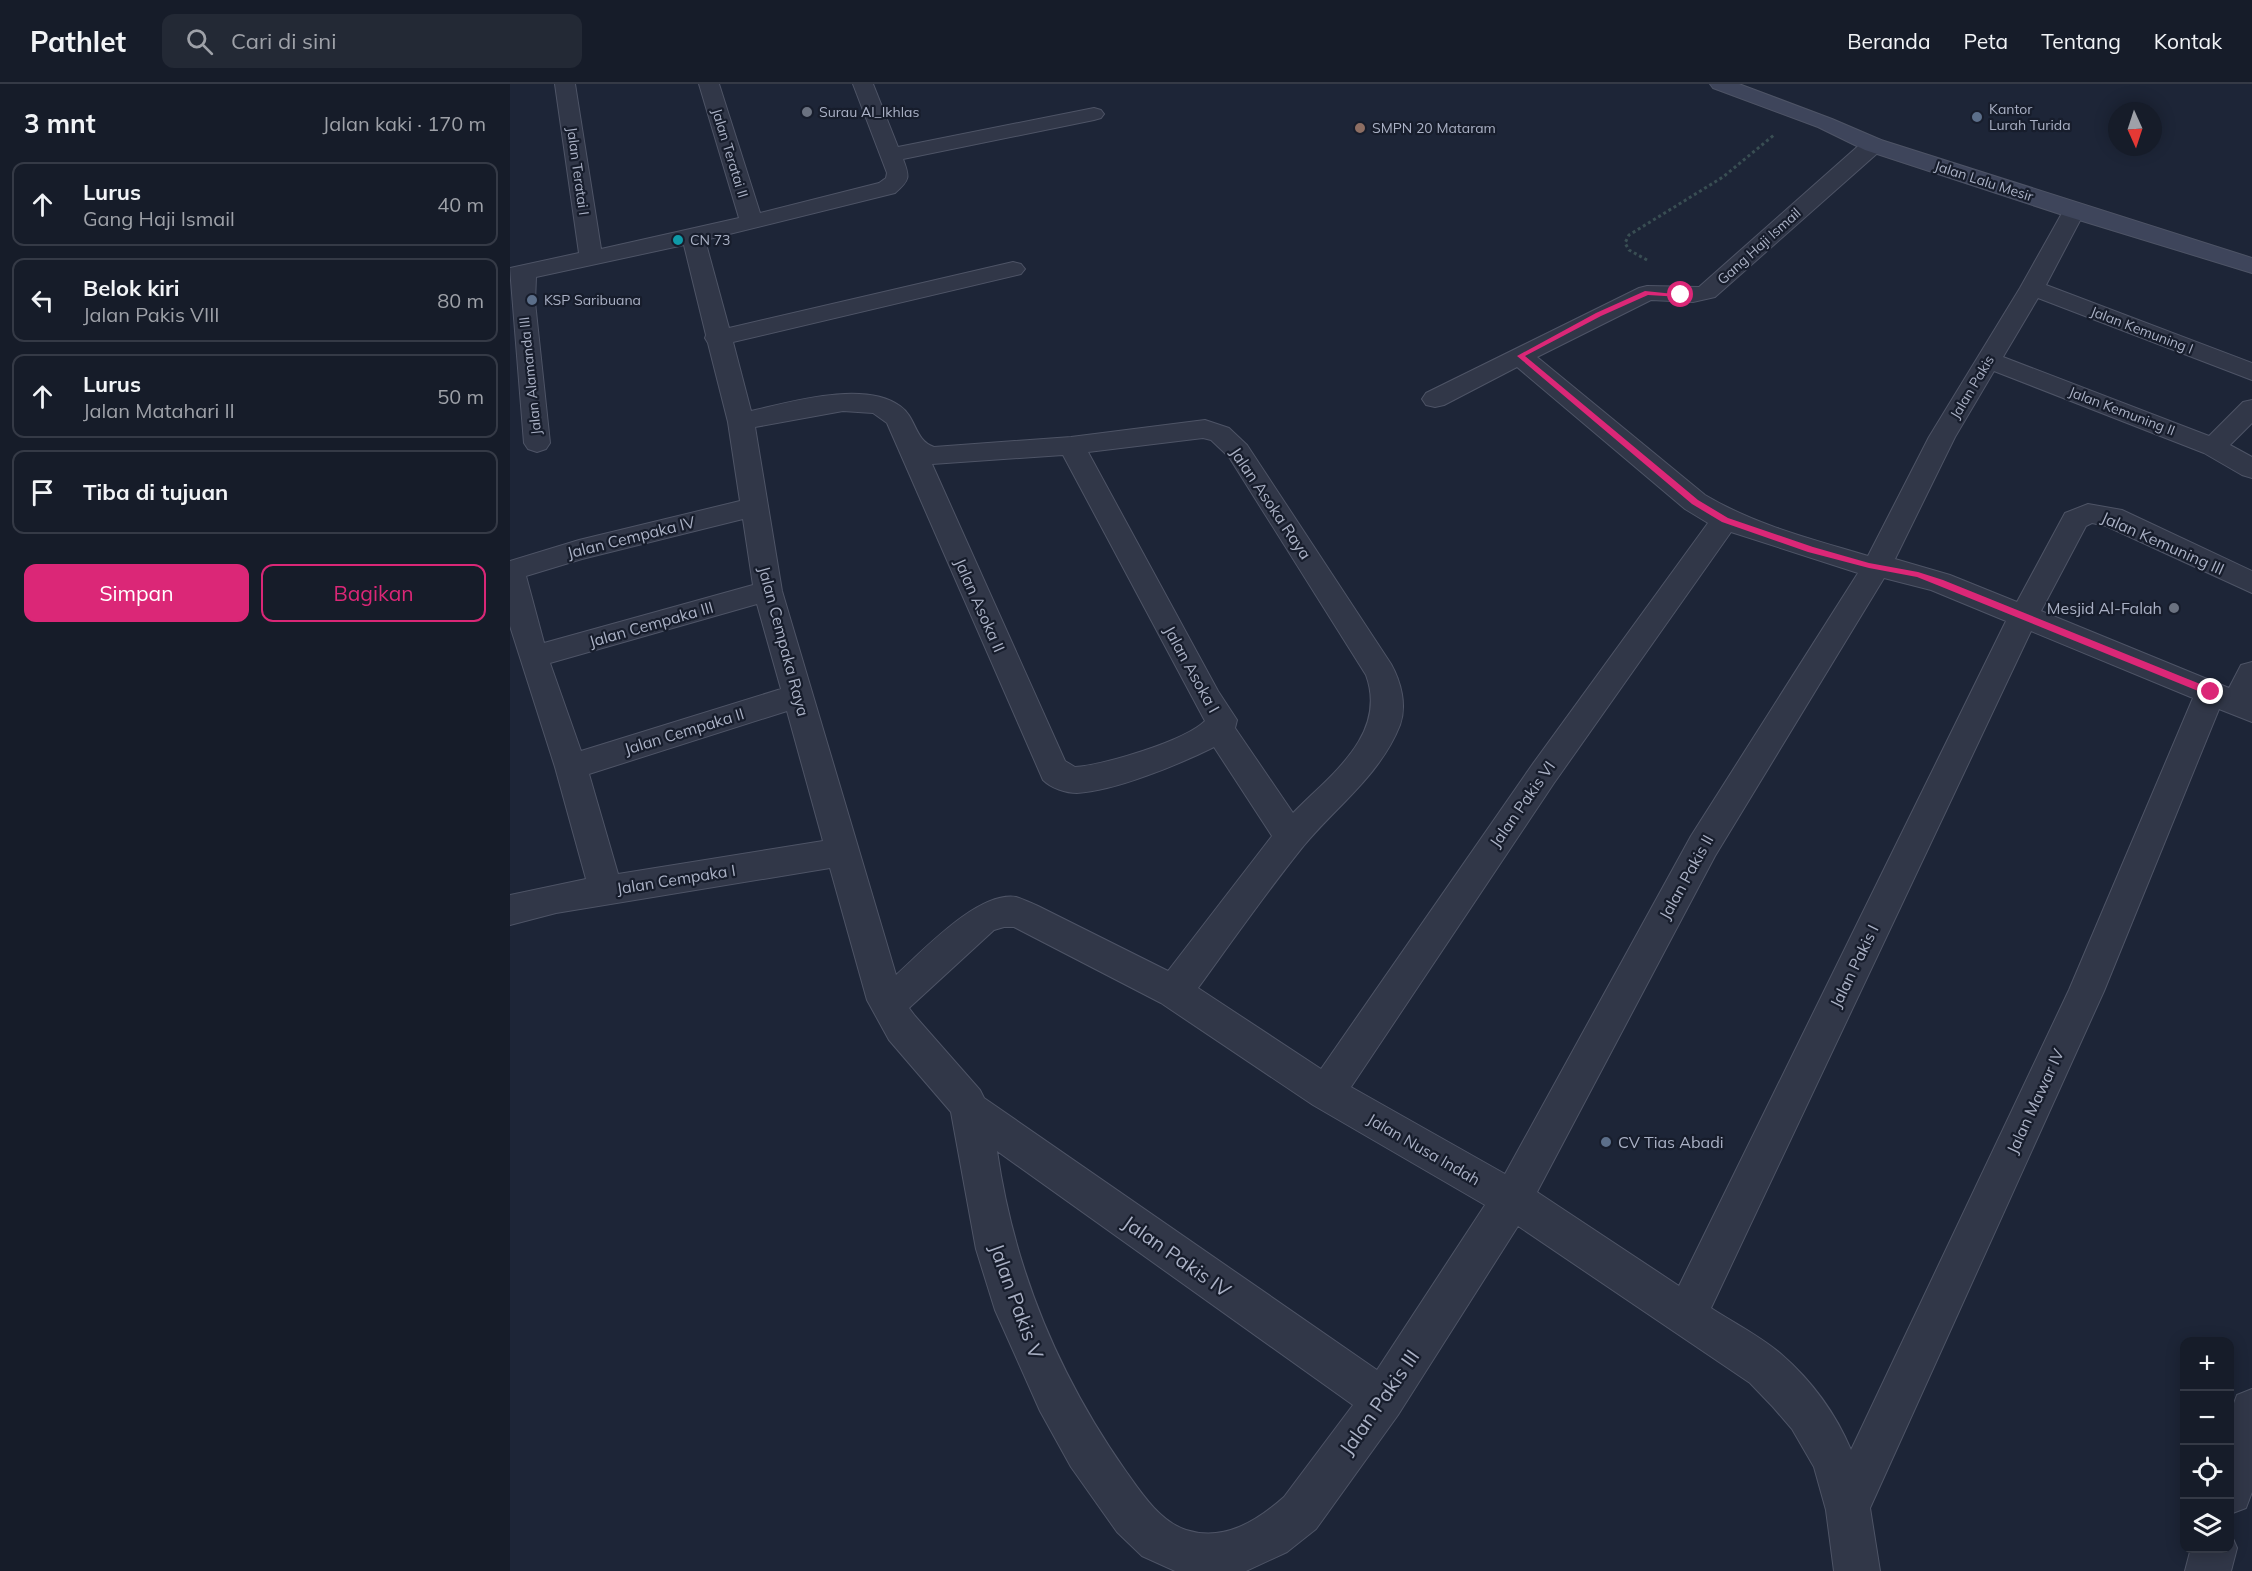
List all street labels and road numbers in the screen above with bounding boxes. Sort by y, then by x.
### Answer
street label: Jalan Teratai II [708,106,752,200]
street label: Jalan Teratai I [563,126,593,216]
street label: Jalan Lalu Mesir [1932,157,2036,206]
street label: Gang Haji Ismail [1713,204,1805,288]
street label: Jalan Kemuning I [2088,302,2196,358]
street label: Jalan Alamanda III [515,316,545,436]
street label: Jalan Pakis [1946,352,1998,422]
street label: Jalan Kemuning II [2066,382,2178,440]
street label: Jalan Asoka Raya [1226,443,1316,563]
street label: Jalan Kemuning III [2098,507,2228,579]
street label: Jalan Cempaka IV [565,511,698,563]
street label: Jalan Asoka II [950,555,1010,655]
street label: Jalan Cempaka Raya [754,564,814,718]
street label: Jalan Cempaka III [586,597,716,651]
street label: Jalan Asoka I [1160,622,1224,716]
street label: Jalan Cempaka II [622,703,746,759]
street label: Jalan Pakis VI [1485,757,1559,851]
street label: Jalan Pakis II [1654,831,1718,923]
street label: Jalan Cempaka I [615,860,737,898]
street label: Jalan Pakis I [1825,921,1883,1011]
street label: Jalan Mawar IV [2002,1044,2068,1157]
street label: Jalan Nusa Indah [1364,1109,1484,1189]
street label: Jalan Pakis IV [1118,1210,1236,1302]
street label: Jalan Pakis V [985,1240,1049,1362]
street label: Jalan Pakis III [1334,1345,1424,1459]

